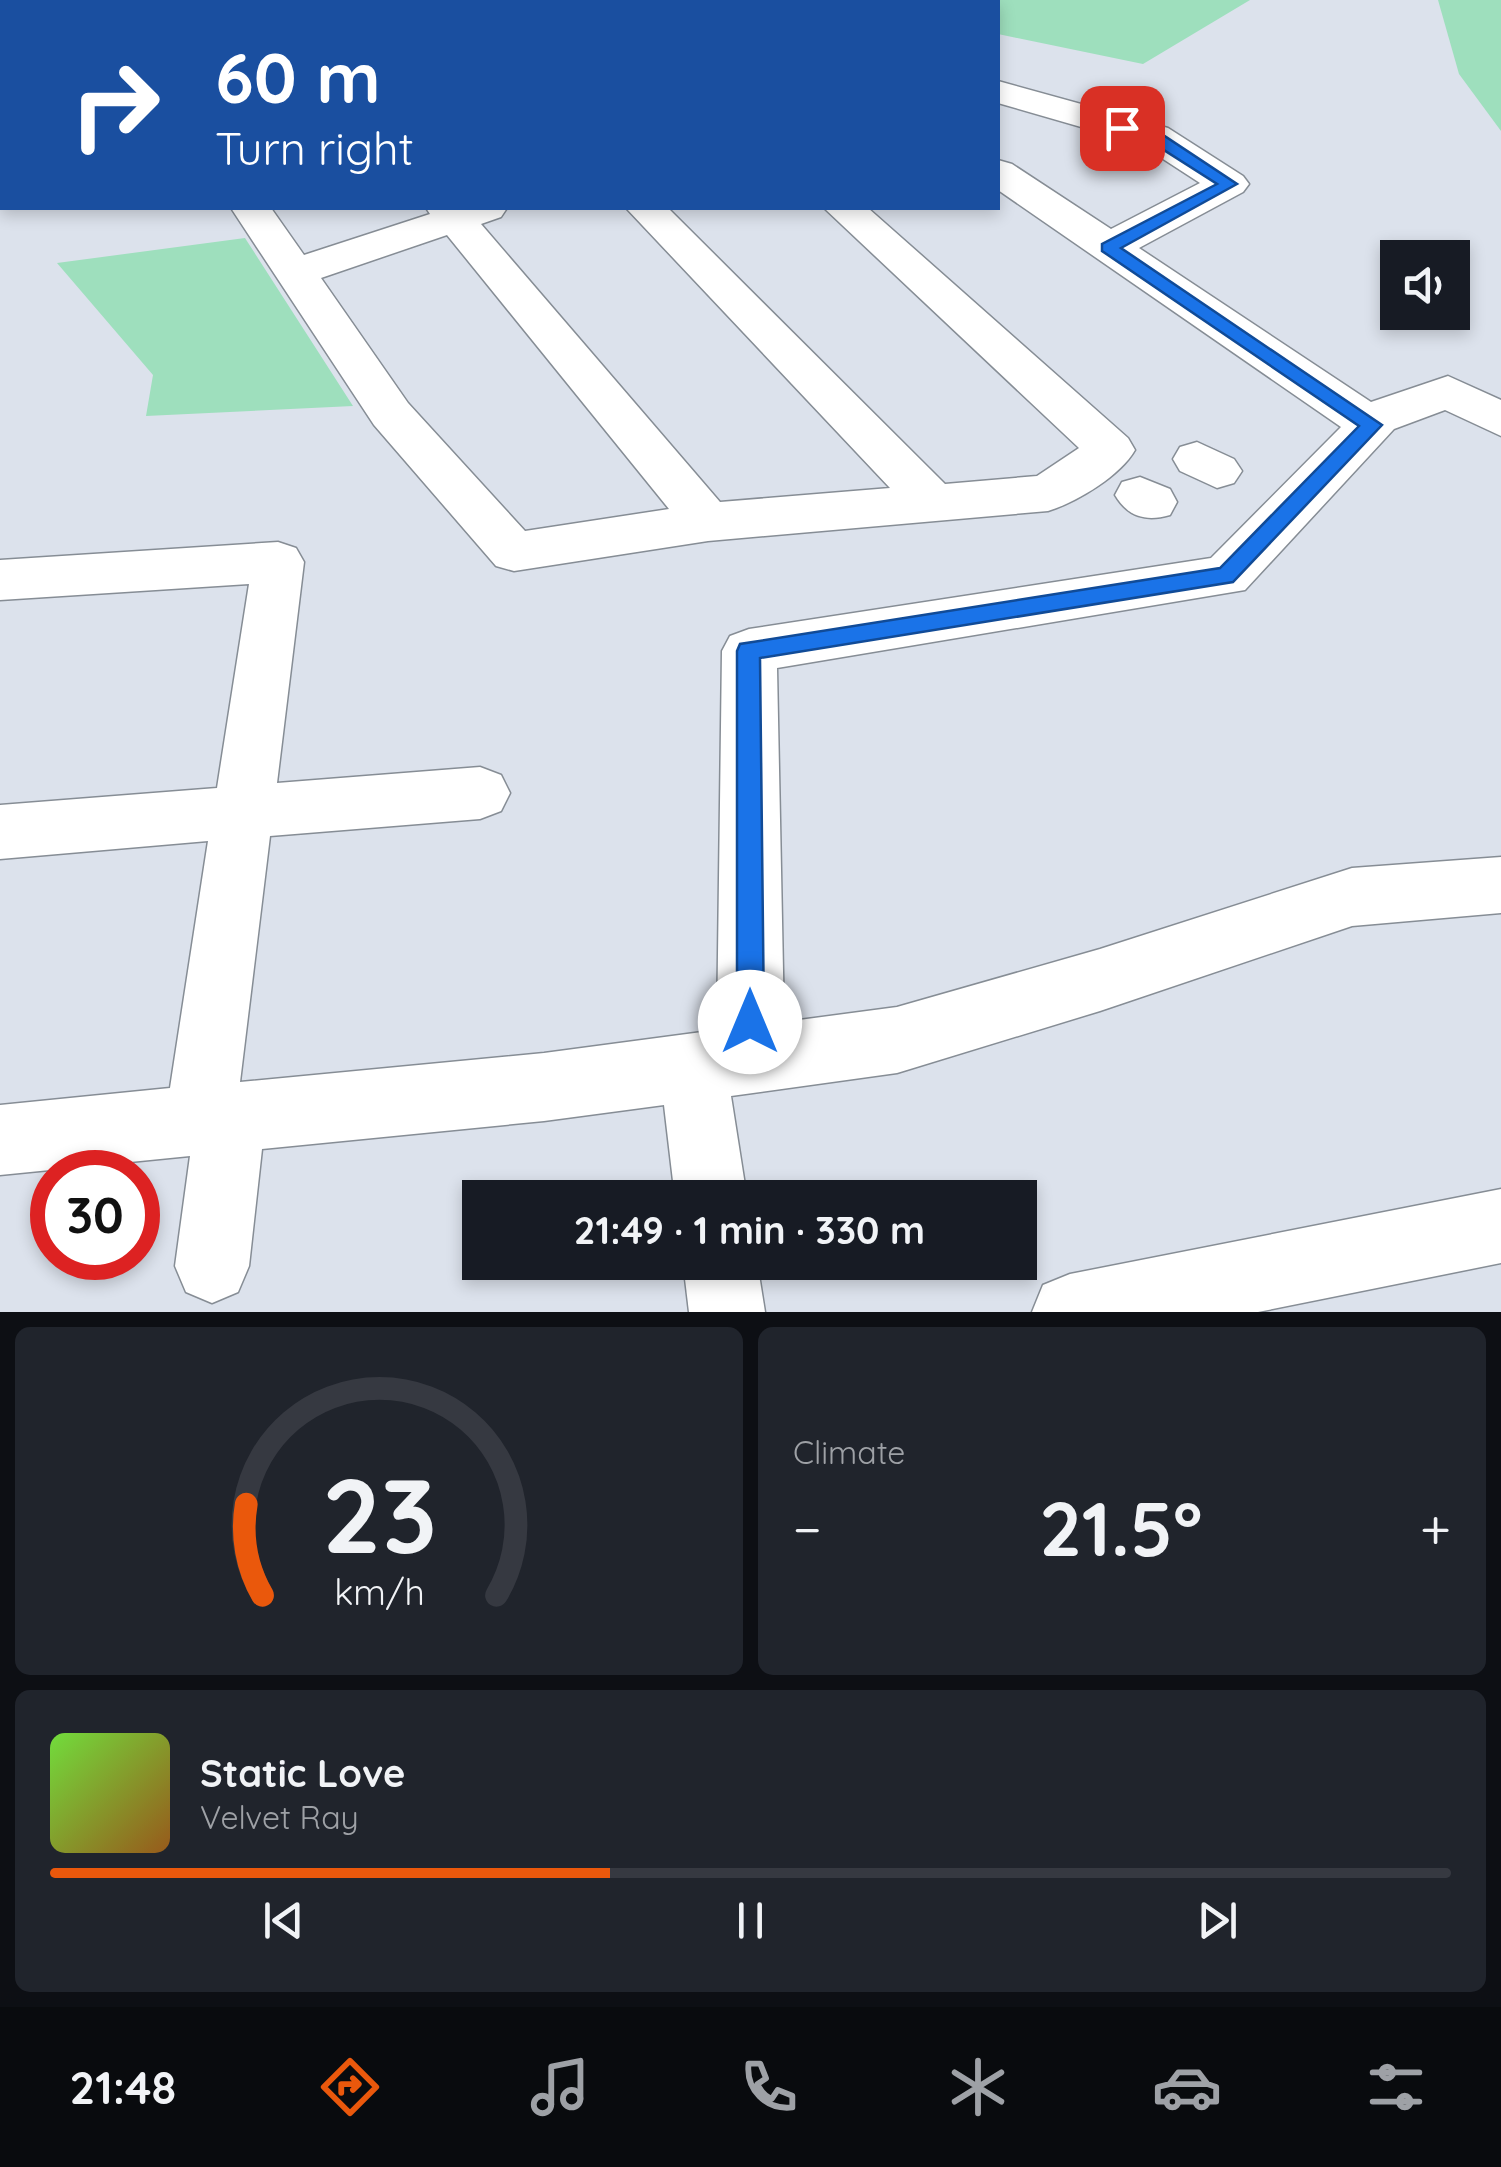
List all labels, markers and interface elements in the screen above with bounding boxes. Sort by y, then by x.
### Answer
text: 60 m [215,33,381,121]
icon: right [50,40,180,170]
pin [1080,86,1165,171]
icon: arrive [1095,101,1150,156]
text: Turn right [215,120,414,176]
map controls [1380,240,1470,330]
button: sound [1380,240,1470,330]
position arrow [698,970,802,1074]
speed limit sign: 30 [30,1150,160,1280]
text: 21:49 · 1 min · 330 m [574,1206,925,1254]
text: Climate [793,1432,905,1472]
text: 23 [321,1449,437,1579]
text: 21.5° [1039,1481,1202,1575]
text: − [793,1494,822,1563]
text: + [1420,1494,1451,1563]
text: km/h [334,1569,424,1614]
text: Static Love [200,1749,405,1797]
text: Velvet Ray [200,1797,359,1837]
icon: previous [256,1893,311,1948]
icon: pause [723,1893,778,1948]
icon: next [1190,1893,1245,1948]
icon: directions [315,2052,385,2122]
icon: music [525,2052,595,2122]
icon: phone [734,2052,804,2122]
icon: climate [943,2052,1013,2122]
icon: car [1152,2052,1222,2122]
icon: filters [1361,2052,1431,2122]
text: 21:48 [70,2059,176,2115]

